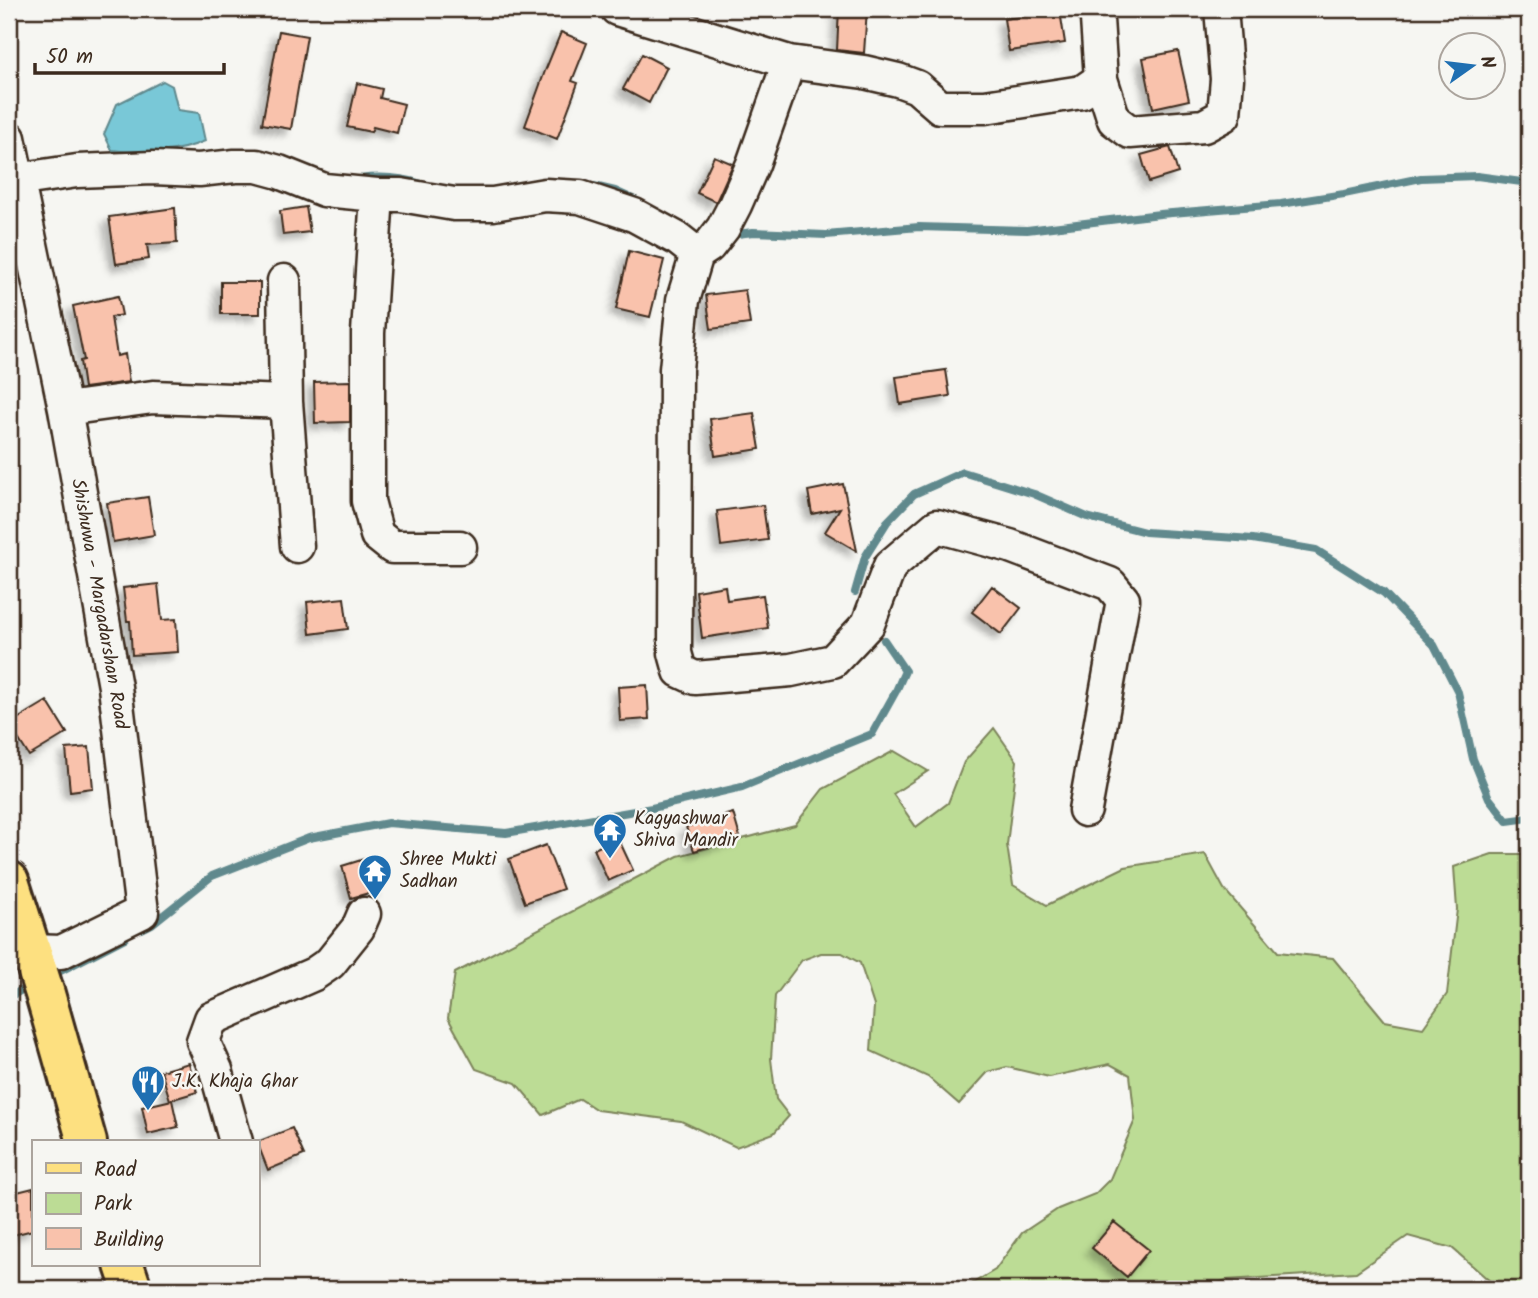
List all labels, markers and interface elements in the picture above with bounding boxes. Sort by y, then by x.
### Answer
scale bar [35,32,224,76]
north arrow [1436,32,1506,102]
text: 50 m [46,41,93,74]
text: N [1471,53,1503,72]
street label: Shishuwa - Margadarshan Road [62,476,136,732]
place label: Kagyashwar Shiva Mandir [634,804,739,856]
temple icon: Kagyashwar Shiva Mandir [591,811,629,860]
place label: Shree Mukti Sadhan [400,845,498,897]
temple icon: Shree Mukti Sadhan [356,852,394,901]
restaurant icon: J.K. Khaja Ghar [129,1063,167,1112]
place label: J.K. Khaja Ghar [172,1067,299,1097]
legend [32,1140,259,1266]
text: Road [94,1154,137,1187]
text: Park [94,1188,132,1221]
text: Building [94,1224,164,1257]

